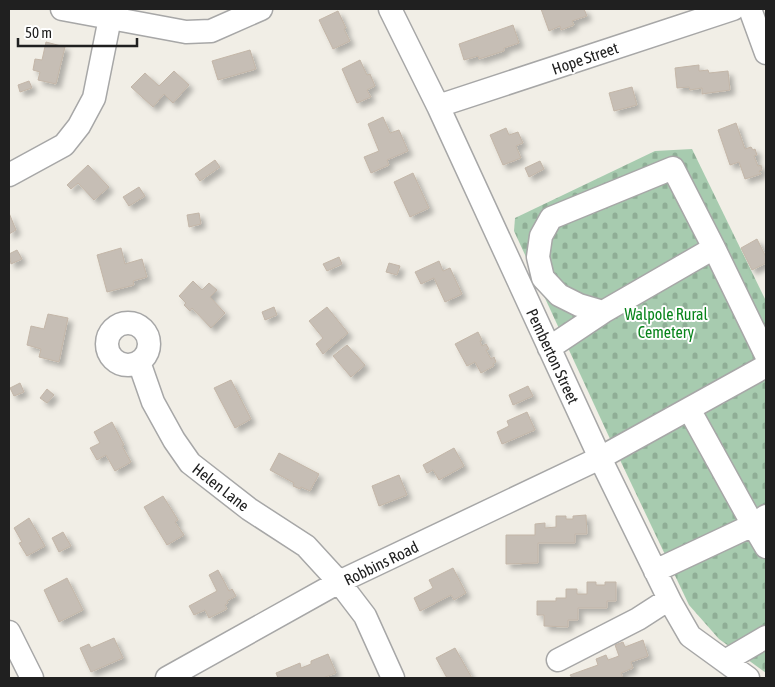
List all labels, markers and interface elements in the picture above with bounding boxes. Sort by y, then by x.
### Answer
scale bar [18,15,136,47]
text: 50 m [25,24,52,41]
street label: Hope Street [549,38,621,79]
park label: Walpole Rural Cemetery [624,305,708,342]
street label: Pemberton Street [523,306,583,407]
street label: Helen Lane [189,459,253,515]
street label: Robbins Road [341,537,421,589]

